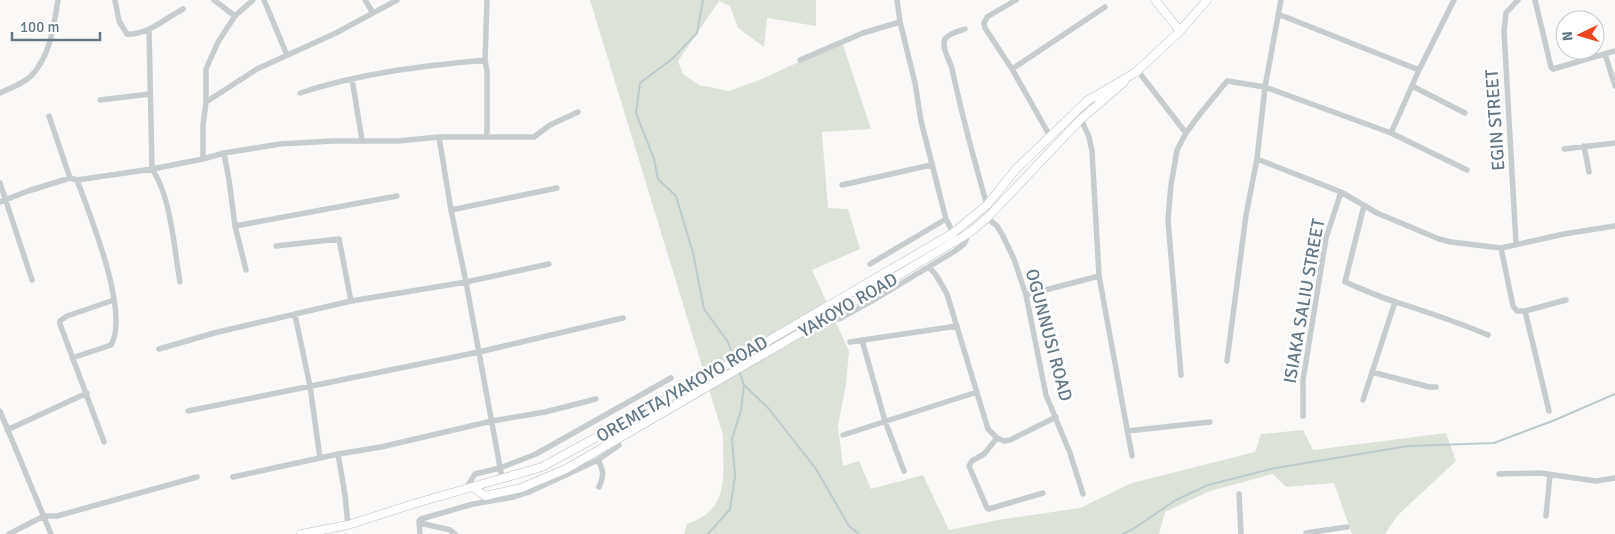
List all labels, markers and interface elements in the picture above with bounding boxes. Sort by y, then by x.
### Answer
scale bar [12,10,100,42]
north arrow [1555,10,1605,60]
text: 100 m [20,18,60,36]
text: N [1559,30,1576,42]
street label: EGIN STREET [1480,68,1510,171]
street label: ISIAKA SALIU STREET [1279,217,1329,385]
street label: OGUNNUSI ROAD [1021,266,1077,404]
street label: YAKOYO ROAD [795,268,901,342]
street label: OREMETA/YAKOYO ROAD [592,331,772,447]

